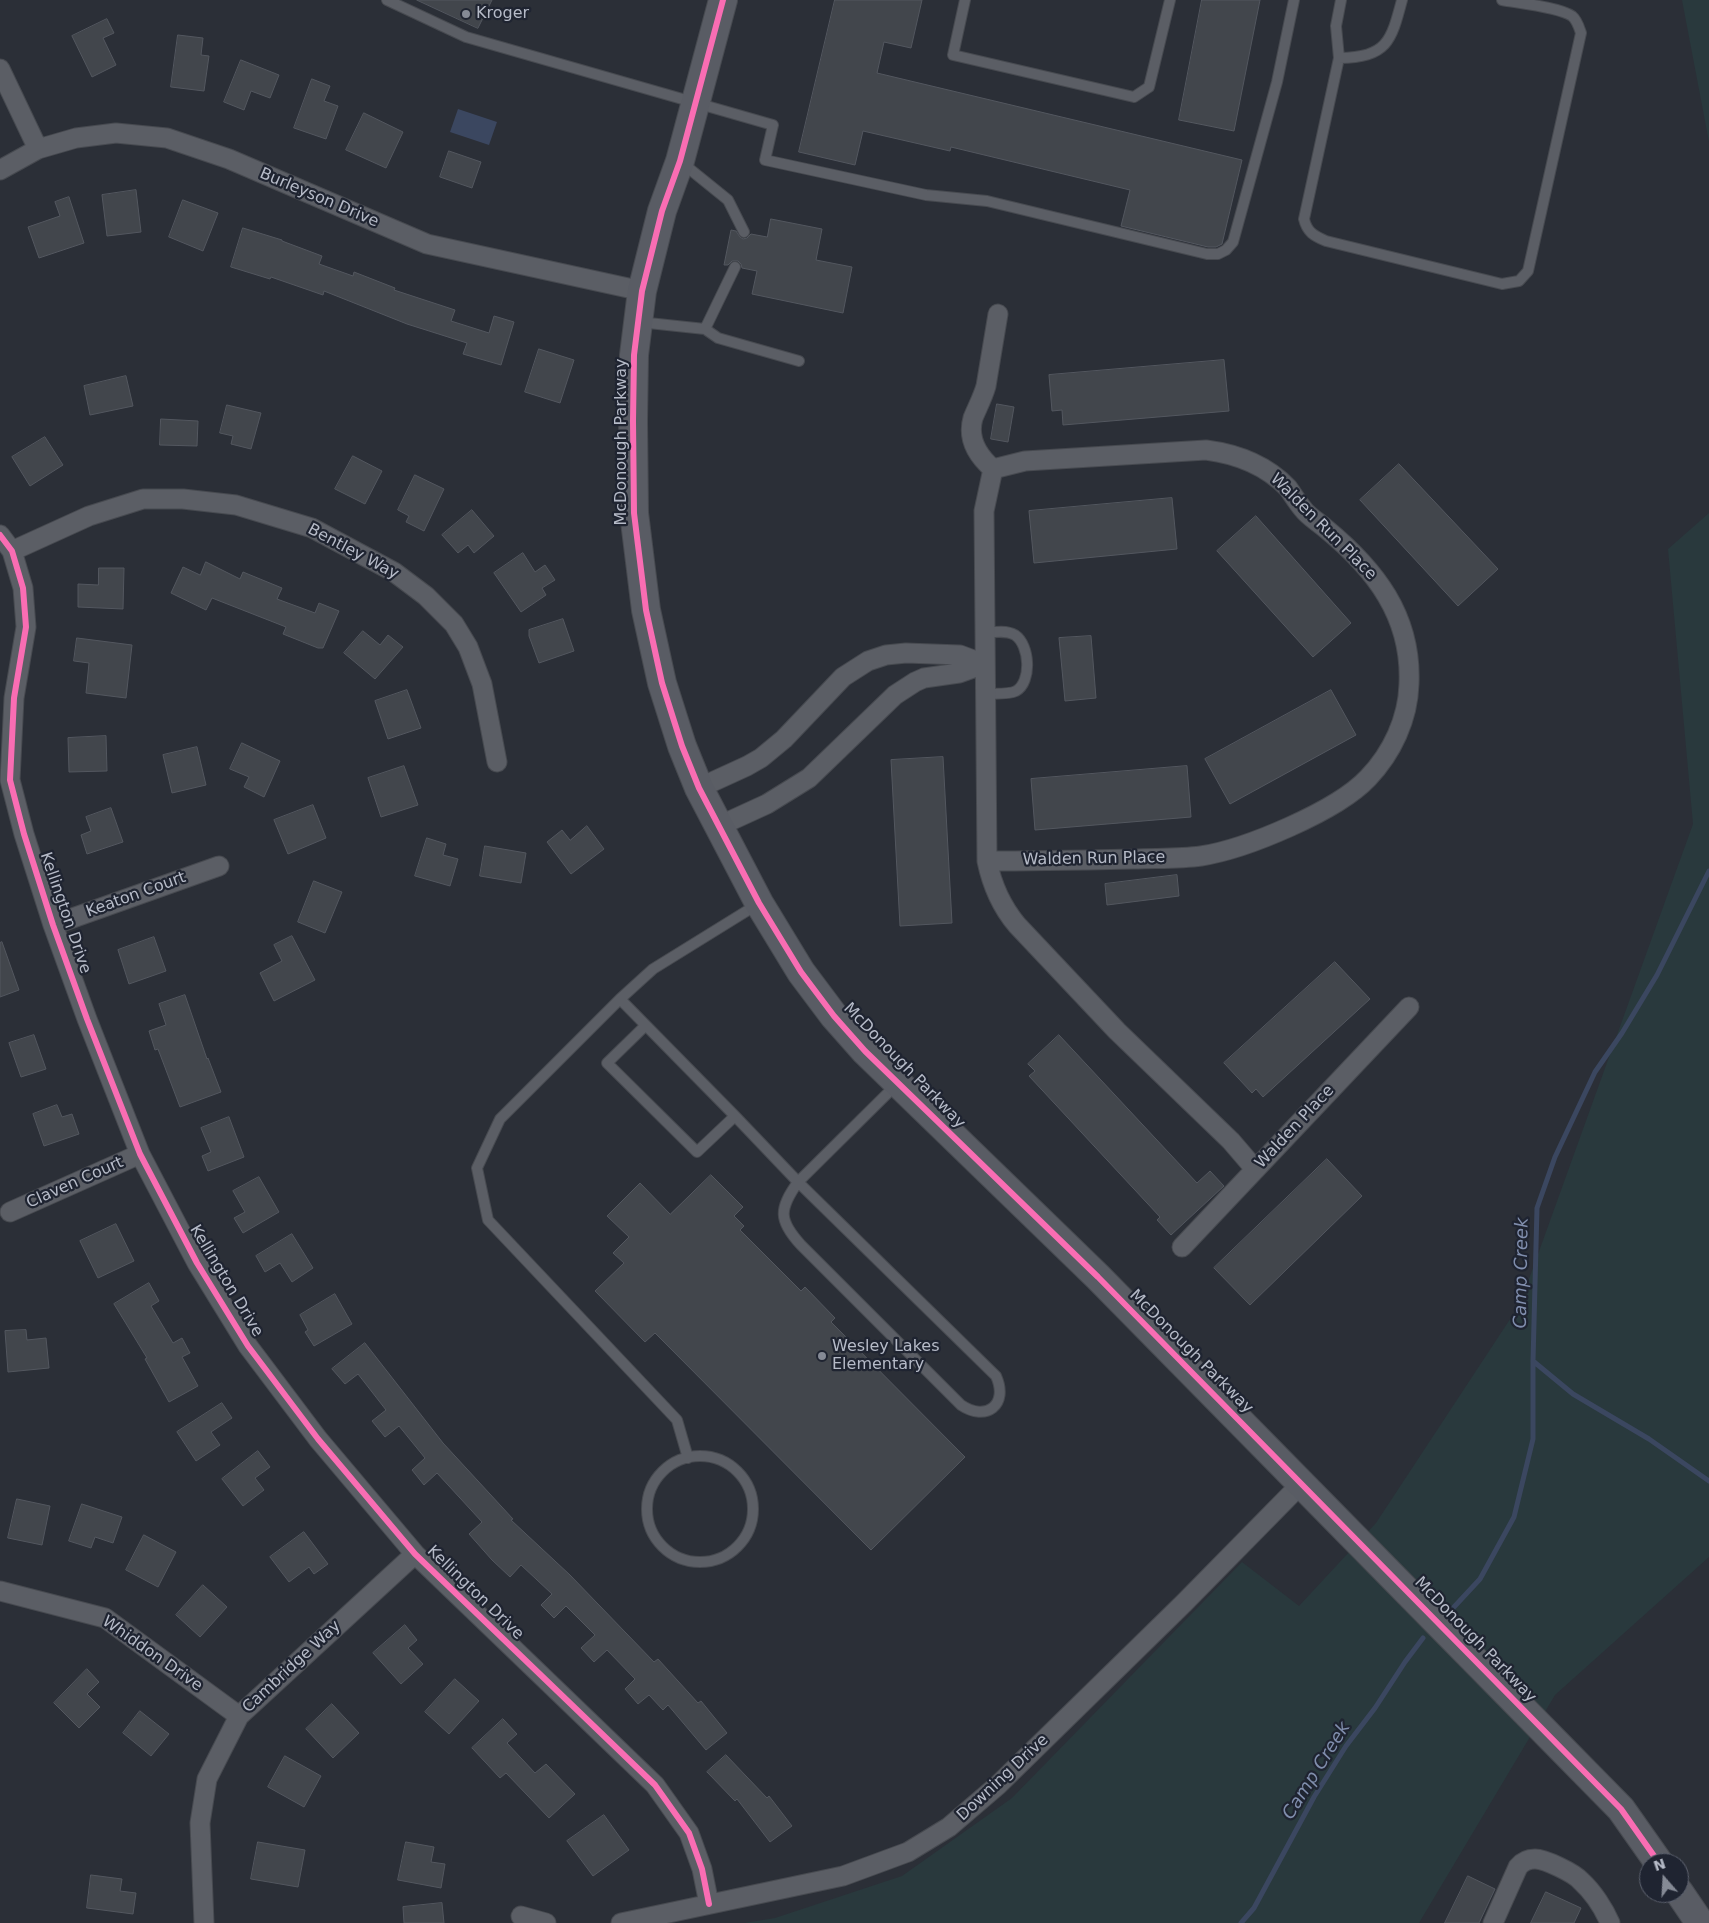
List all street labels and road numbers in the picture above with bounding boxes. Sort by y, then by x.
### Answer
street label: Burleyson Drive [257,164,381,232]
street label: McDonough Parkway [612,358,632,526]
street label: Walden Run Place [1266,470,1380,584]
street label: Bentley Way [304,520,402,584]
street label: Walden Run Place [1023,848,1165,870]
street label: Kellington Drive [35,850,95,976]
street label: Keaton Court [84,868,188,922]
street label: McDonough Parkway [839,999,969,1133]
street label: Walden Place [1252,1081,1338,1173]
street label: Claven Court [24,1153,126,1213]
street label: Kellington Drive [185,1222,267,1340]
street label: McDonough Parkway [1125,1286,1257,1418]
street label: Kellington Drive [423,1542,527,1644]
street label: McDonough Parkway [1410,1573,1540,1707]
street label: Whiddon Drive [98,1612,206,1696]
street label: Cambridge Way [239,1617,345,1717]
street label: Downing Drive [953,1731,1053,1825]

